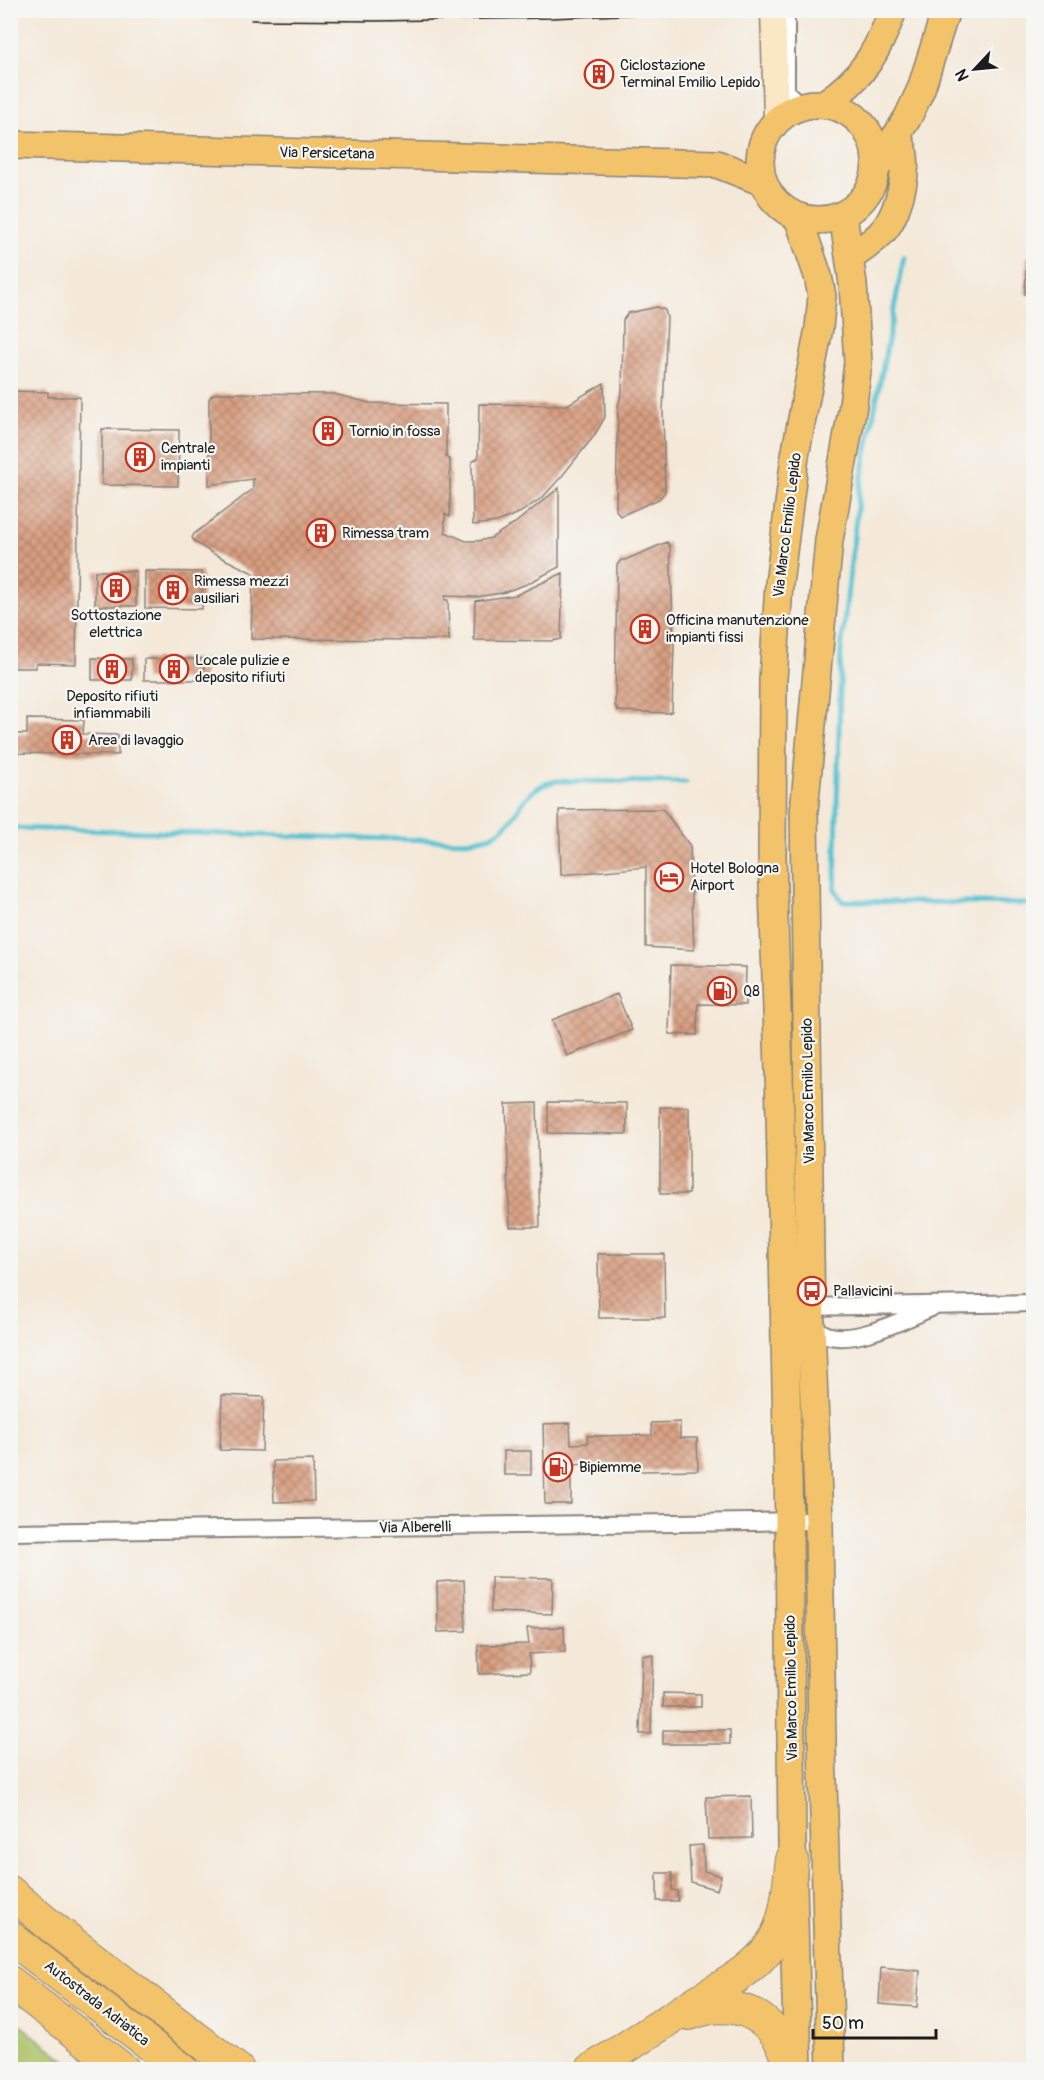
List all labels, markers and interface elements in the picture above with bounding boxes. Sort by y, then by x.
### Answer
north arrow [945,39,1005,99]
place label: Ciclostazione Terminal Emilio Lepido [620,56,760,92]
building icon: Ciclostazione Terminal Emilio Lepido [583,58,615,90]
text: N [951,66,974,84]
street label: Via Persicetana [279,143,375,164]
building icon: Tornio in fossa [312,415,344,447]
place label: Tornio in fossa [349,422,440,441]
place label: Centrale impianti [161,439,216,475]
building icon: Centrale impianti [124,441,156,473]
street label: Via Marco Emilio Lepido [769,451,806,599]
building icon: Rimessa tram [305,517,337,549]
place label: Rimessa tram [342,524,429,543]
building icon: Sottostazione elettrica [100,572,132,604]
place label: Rimessa mezzi ausiliari [194,572,289,608]
building icon: Rimessa mezzi ausiliari [157,574,189,606]
place label: Sottostazione elettrica [71,606,162,642]
place label: Officina manutenzione impianti fissi [666,611,809,647]
building icon: Officina manutenzione impianti fissi [629,613,661,645]
place label: Locale pulizie e deposito rifiuti [195,651,290,687]
building icon: Deposito rifiuti infiammabili [96,653,128,685]
building icon: Locale pulizie e deposito rifiuti [158,653,190,685]
place label: Deposito rifiuti infiammabili [66,687,158,723]
building icon: Area di lavaggio [51,724,83,756]
place label: Area di lavaggio [88,731,184,750]
place label: Hotel Bologna Airport [690,859,779,895]
hotel icon: Hotel Bologna Airport [653,861,685,893]
fuel station icon: Q8 [706,975,738,1007]
place label: Q8 [743,982,760,1001]
street label: Via Marco Emilio Lepido [798,1018,819,1164]
bus stop icon: Pallavicini [796,1275,828,1307]
place label: Pallavicini [833,1282,893,1301]
fuel station icon: Bipiemme [542,1451,574,1483]
place label: Bipiemme [579,1458,642,1477]
street label: Via Alberelli [379,1517,452,1538]
street label: Via Marco Emilio Lepido [781,1615,802,1761]
street label: Autostrada Adriatica [40,1956,153,2050]
scale bar [813,2002,936,2040]
text: 50 m [822,2012,864,2035]

